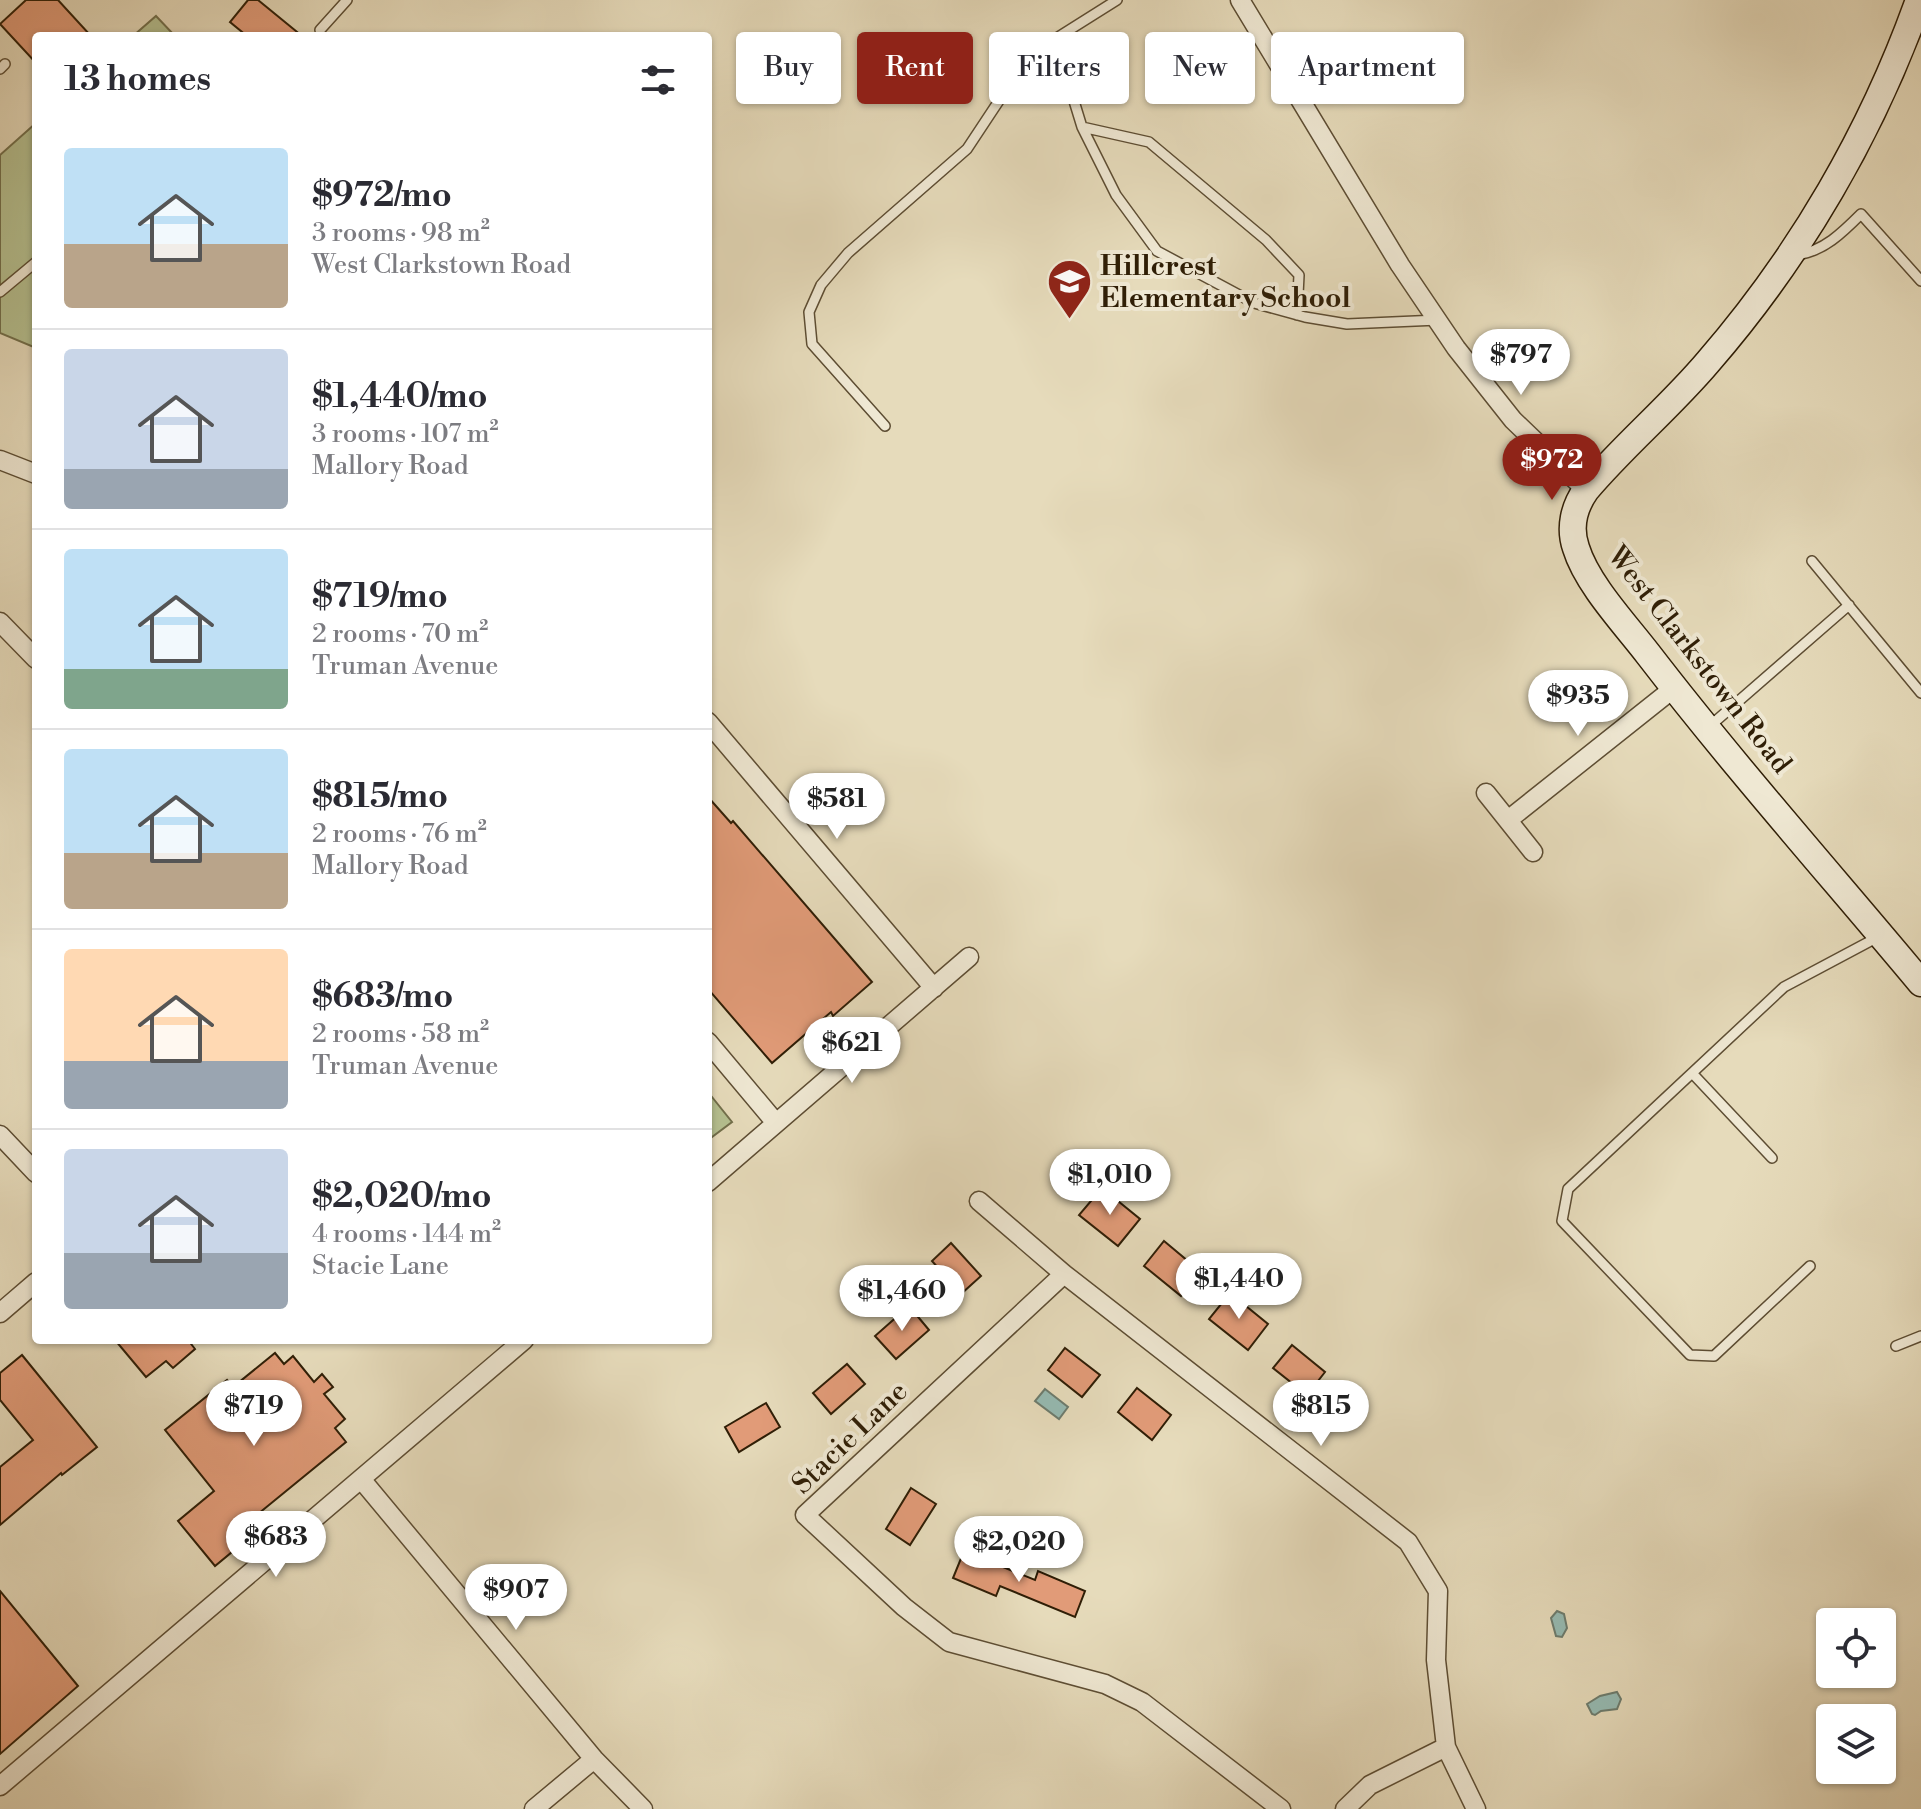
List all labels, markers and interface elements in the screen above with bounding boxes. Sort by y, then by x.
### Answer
chip: Buy [736,32,841,104]
chip: Rent [857,32,973,104]
chip: Filters [989,32,1129,104]
chip: New [1145,32,1255,104]
chip: Apartment [1271,32,1464,104]
icon: filters [636,58,680,102]
text: 13 homes [64,59,211,101]
text: $972/mo [312,175,452,217]
icon: home [128,180,224,276]
text: 3 rooms · 98 m² [312,217,490,249]
text: West Clarkstown Road [312,249,571,281]
place label: Hillcrest Elementary School [1100,249,1351,316]
school or university icon: Hillcrest Elementary School [1045,258,1093,321]
pin: $797 [1474,329,1568,397]
text: $797 [1490,339,1552,371]
text: $1,440/mo [312,376,488,418]
icon: home [128,381,224,477]
text: 3 rooms · 107 m² [312,418,499,450]
pin: $972 [1505,434,1599,502]
text: $972 [1521,444,1584,476]
text: Mallory Road [312,450,469,482]
street label: West Clarkstown Road [1599,538,1799,781]
text: $719/mo [312,576,448,618]
icon: home [128,581,224,677]
text: 2 rooms · 70 m² [312,618,488,650]
text: Truman Avenue [312,650,498,682]
pin: $935 [1531,670,1625,738]
text: $935 [1546,680,1610,712]
pin: $581 [790,773,884,841]
text: $815/mo [312,776,448,818]
icon: home [128,781,224,877]
text: $581 [807,783,867,815]
text: 2 rooms · 76 m² [312,818,487,850]
text: Mallory Road [312,850,469,882]
text: $683/mo [312,976,453,1018]
icon: home [128,981,224,1077]
pin: $621 [805,1017,899,1085]
text: 2 rooms · 58 m² [312,1018,489,1050]
text: $621 [822,1027,882,1059]
text: Truman Avenue [312,1050,498,1082]
pin: $1,010 [1045,1149,1175,1217]
text: $1,010 [1068,1159,1152,1191]
text: $2,020/mo [312,1176,492,1218]
icon: home [128,1181,224,1277]
text: 4 rooms · 144 m² [312,1218,501,1250]
text: Stacie Lane [312,1250,449,1282]
pin: $1,440 [1174,1253,1304,1321]
text: $1,440 [1194,1263,1284,1295]
pin: $1,460 [837,1265,967,1333]
text: $1,460 [858,1275,946,1307]
street label: Stacie Lane [785,1374,915,1502]
pin: $719 [207,1380,301,1448]
pin: $815 [1274,1380,1368,1448]
text: $719 [224,1390,284,1422]
text: $815 [1291,1390,1351,1422]
pin: $683 [229,1511,323,1579]
pin: $2,020 [954,1516,1084,1584]
text: $683 [244,1521,308,1553]
text: $2,020 [972,1526,1066,1558]
pin: $907 [469,1564,563,1632]
text: $907 [483,1574,549,1606]
map controls [1816,1608,1896,1784]
button: locate [1816,1608,1896,1688]
button: layers [1816,1704,1896,1784]

